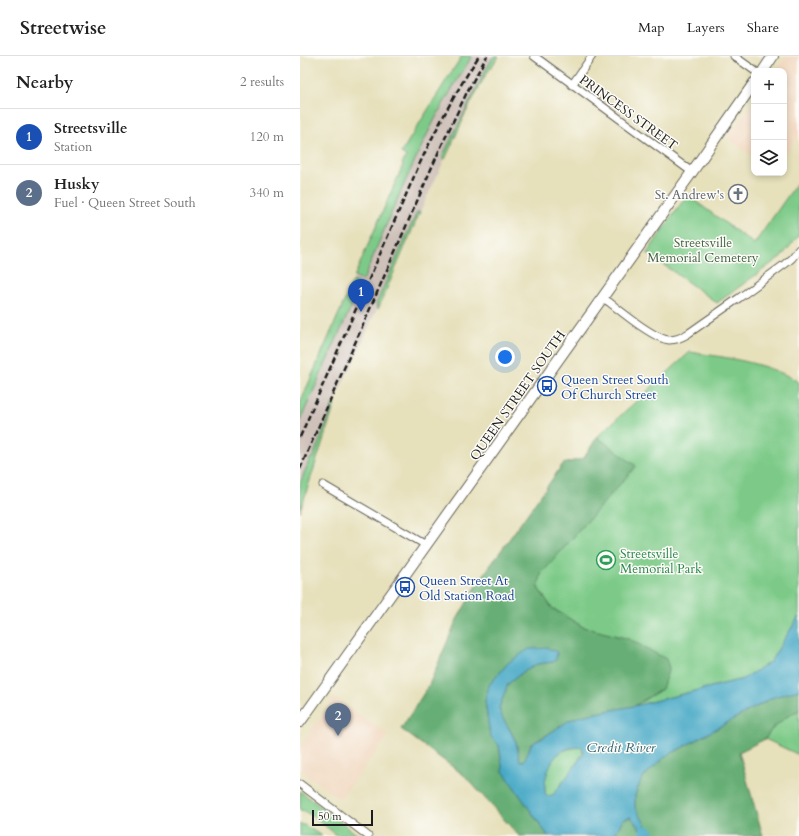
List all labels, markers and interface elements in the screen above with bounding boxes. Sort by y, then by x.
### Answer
text: Streetwise [20,15,107,41]
text: Map [638,18,665,37]
text: Layers [687,18,725,37]
text: Share [747,18,779,37]
map controls [751,68,787,176]
button: + [751,68,787,104]
text: Nearby [16,71,73,94]
street label: PRINCESS STREET [576,71,682,155]
text: 2 results [240,73,284,91]
button: − [751,104,787,140]
text: Streetsville [54,118,127,138]
text: 1 [26,128,32,146]
text: 120 m [250,128,284,146]
text: Station [54,138,92,156]
button: layers [751,140,787,176]
text: Husky [54,174,99,194]
church icon: St. Andrew's [727,183,749,205]
text: 2 [26,184,32,202]
text: 340 m [250,184,284,202]
place label: St. Andrew's [655,186,724,204]
text: Fuel · Queen Street South [54,194,196,212]
park label: Streetsville Memorial Cemetery [647,234,759,267]
pin: 1 [348,279,374,312]
street label: QUEEN STREET SOUTH [466,327,570,464]
your location [495,347,515,367]
place label: Queen Street South Of Church Street [561,371,669,404]
bus stop icon: Queen Street South Of Church Street [536,375,558,397]
place label: Streetsville Memorial Park [620,545,702,578]
sports icon: Streetsville Memorial Park [595,549,617,571]
place label: Queen Street At Old Station Road [419,572,515,605]
bus stop icon: Queen Street At Old Station Road [394,576,416,598]
pin: 2 [325,703,351,736]
water label: Credit River [587,738,656,757]
scale bar [312,808,373,827]
text: 50 m [318,809,342,824]

